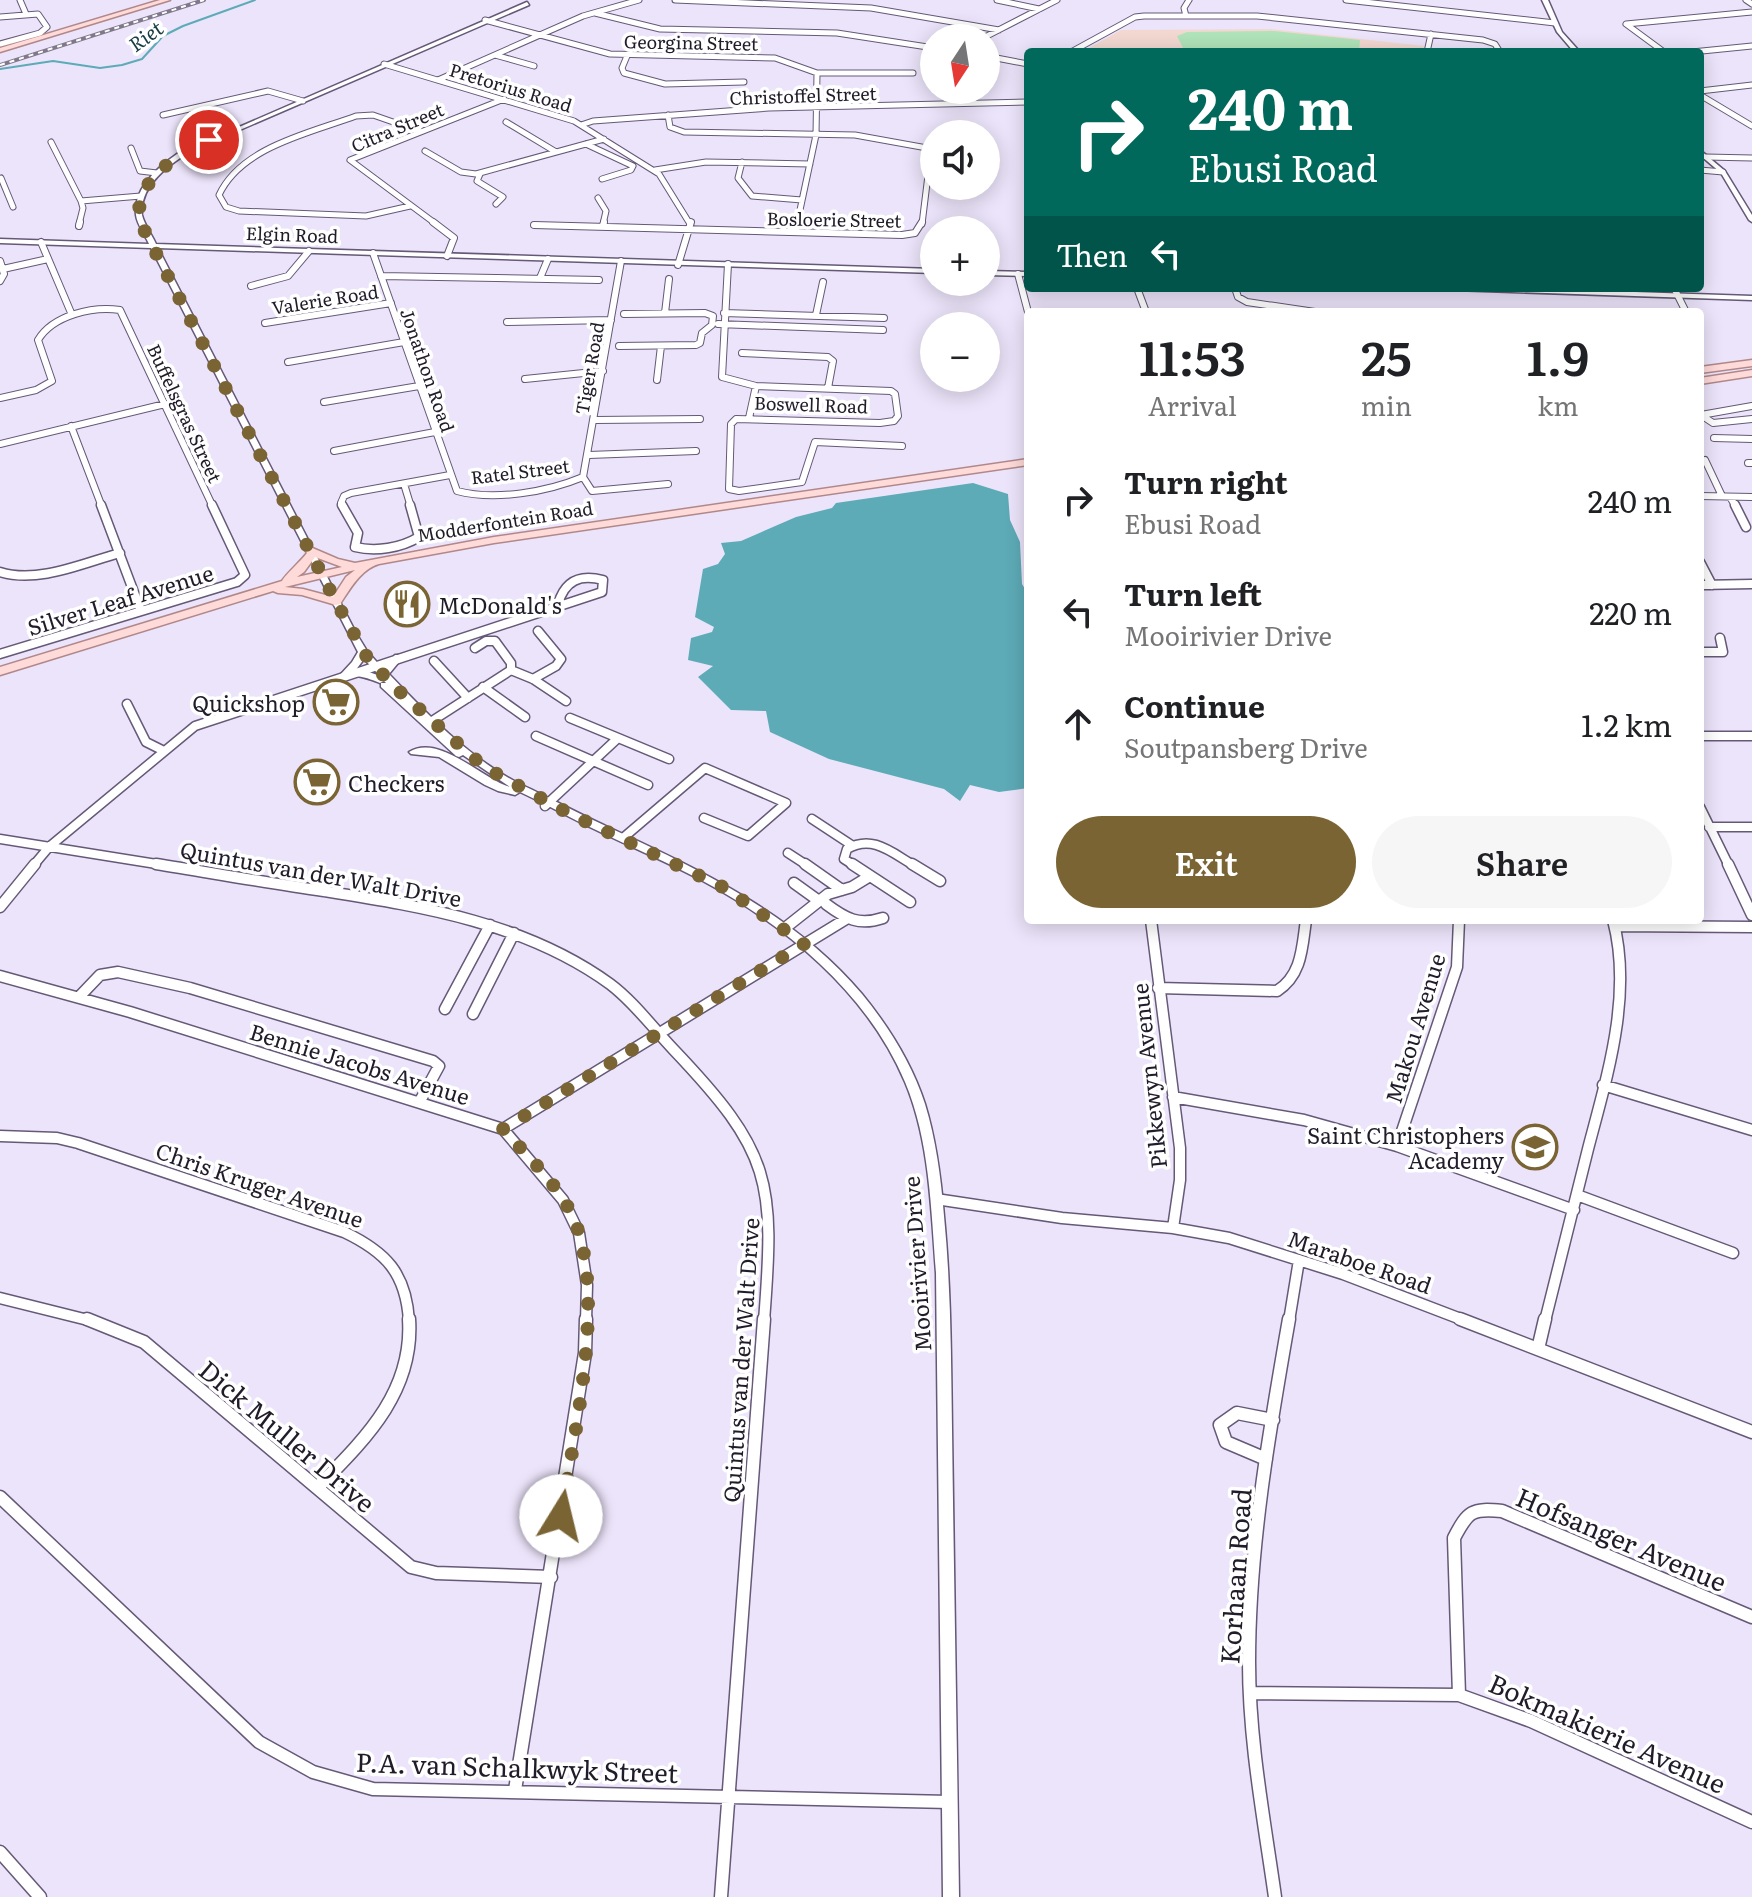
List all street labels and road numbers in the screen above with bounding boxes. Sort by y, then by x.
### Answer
street label: Georgina Street [624,27,759,57]
street label: Pretorius Road [446,56,576,118]
street label: Christoffel Street [729,79,878,111]
street label: Citra Street [346,95,448,159]
street label: Bosloerie Street [766,204,902,234]
street label: Elgin Road [245,219,339,249]
street label: Valerie Road [270,277,380,321]
street label: Jonathon Road [394,304,462,436]
street label: Tiger Road [568,320,610,416]
street label: Buffelsgras Street [141,339,229,488]
street label: Boswell Road [754,389,868,419]
street label: Ratel Street [469,451,572,490]
street label: Modderfontein Road [415,494,595,548]
street label: Silver Leaf Avenue [23,555,217,643]
street label: Quintus van der Walt Drive [178,832,464,914]
street label: Makou Avenue [1376,949,1452,1107]
street label: Pikkewyn Avenue [1122,982,1174,1170]
street label: Bennie Jacobs Avenue [246,1014,474,1112]
street label: Chris Kruger Avenue [152,1133,368,1235]
street label: Mooirivier Drive [893,1175,939,1353]
street label: Quintus van der Walt Drive [714,1217,766,1503]
street label: Maraboe Road [1284,1221,1436,1301]
street label: Dick Muller Drive [191,1349,385,1521]
street label: Hofsanger Avenue [1511,1476,1733,1600]
street label: Korhaan Road [1208,1487,1260,1665]
street label: Bokmakierie Avenue [1483,1662,1733,1802]
street label: P.A. van Schalkwyk Street [355,1741,679,1791]

